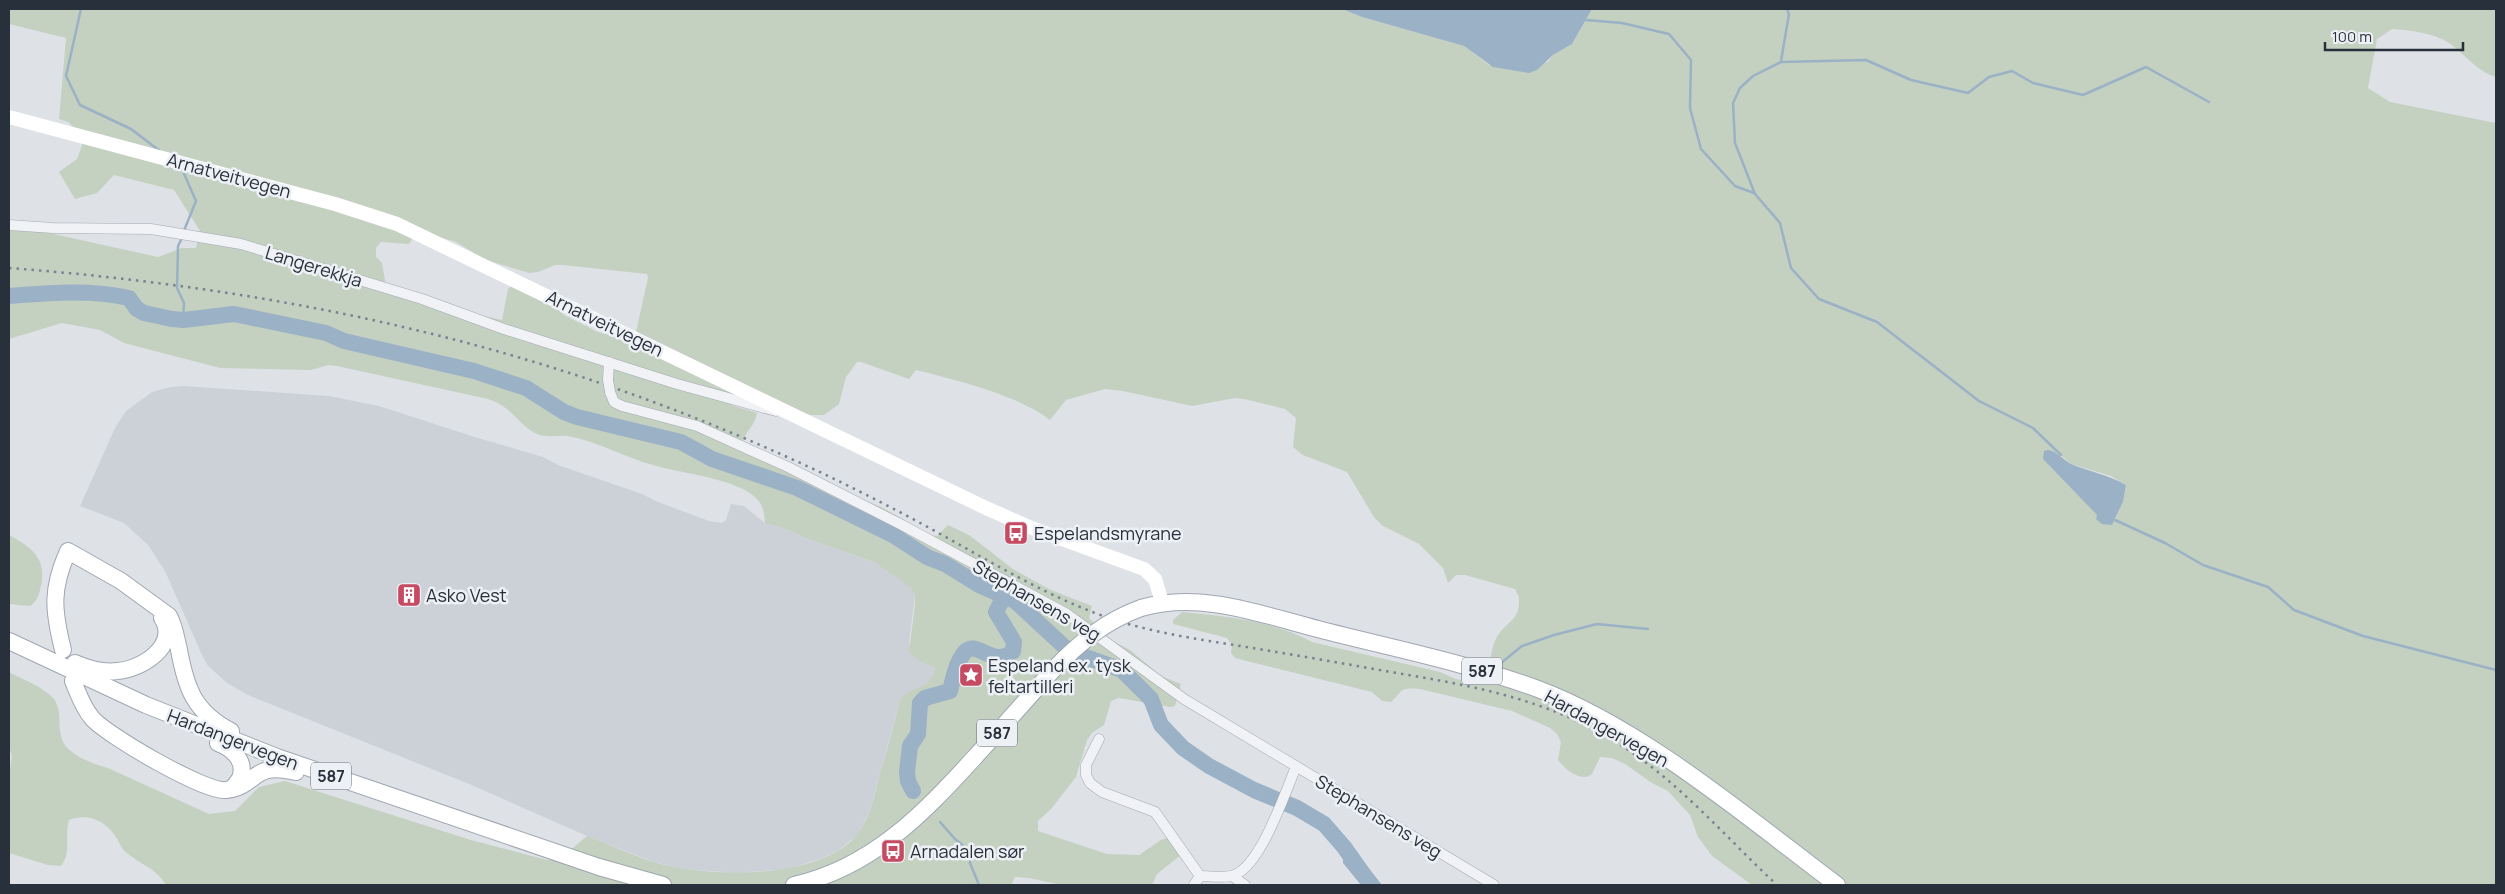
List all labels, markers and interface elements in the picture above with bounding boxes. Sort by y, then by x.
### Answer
scale bar [2325,20,2462,52]
text: 100 m [2332,26,2372,47]
street label: Arnatveitvegen [164,147,294,203]
street label: Langerekkja [263,240,365,292]
street label: Arnatveitvegen [542,284,668,362]
bus stop icon: Espelandsmyrane [1003,520,1029,546]
place label: Espelandsmyrane [1034,521,1182,545]
street label: Stephansens veg [969,554,1105,646]
building icon: Asko Vest [396,582,422,608]
place label: Asko Vest [426,583,507,607]
place label: Espeland ex. tysk feltartilleri [988,653,1132,698]
road number: 587 [1462,658,1502,684]
place icon: Espeland ex. tysk feltartilleri [958,662,984,688]
street label: Hardangervegen [1541,684,1673,772]
street label: Hardangervegen [164,703,302,775]
road number: 587 [977,720,1017,746]
road number: 587 [311,762,351,789]
street label: Stephansens veg [1311,769,1447,863]
bus stop icon: Arnadalen sør [880,838,906,864]
place label: Arnadalen sør [910,839,1025,863]

